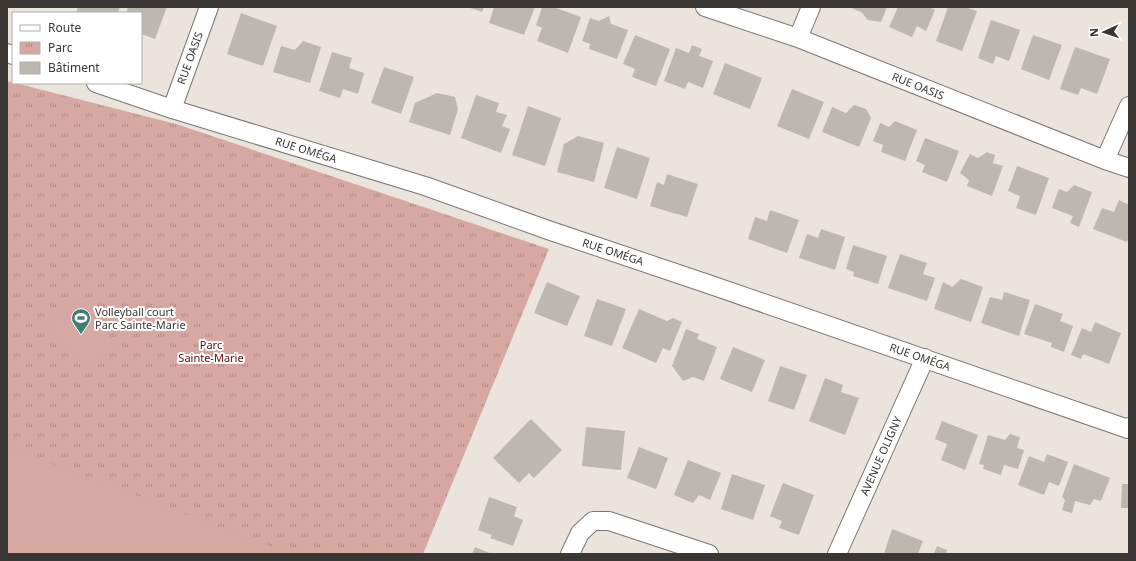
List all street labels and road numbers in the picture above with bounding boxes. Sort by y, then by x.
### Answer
street label: RUE OASIS [173,29,206,86]
street label: RUE OASIS [890,68,947,103]
street label: RUE OMÉGA [274,133,340,166]
street label: RUE OMÉGA [581,235,647,269]
street label: RUE OMÉGA [888,339,954,374]
street label: AVENUE OLIGNY [856,413,905,498]

